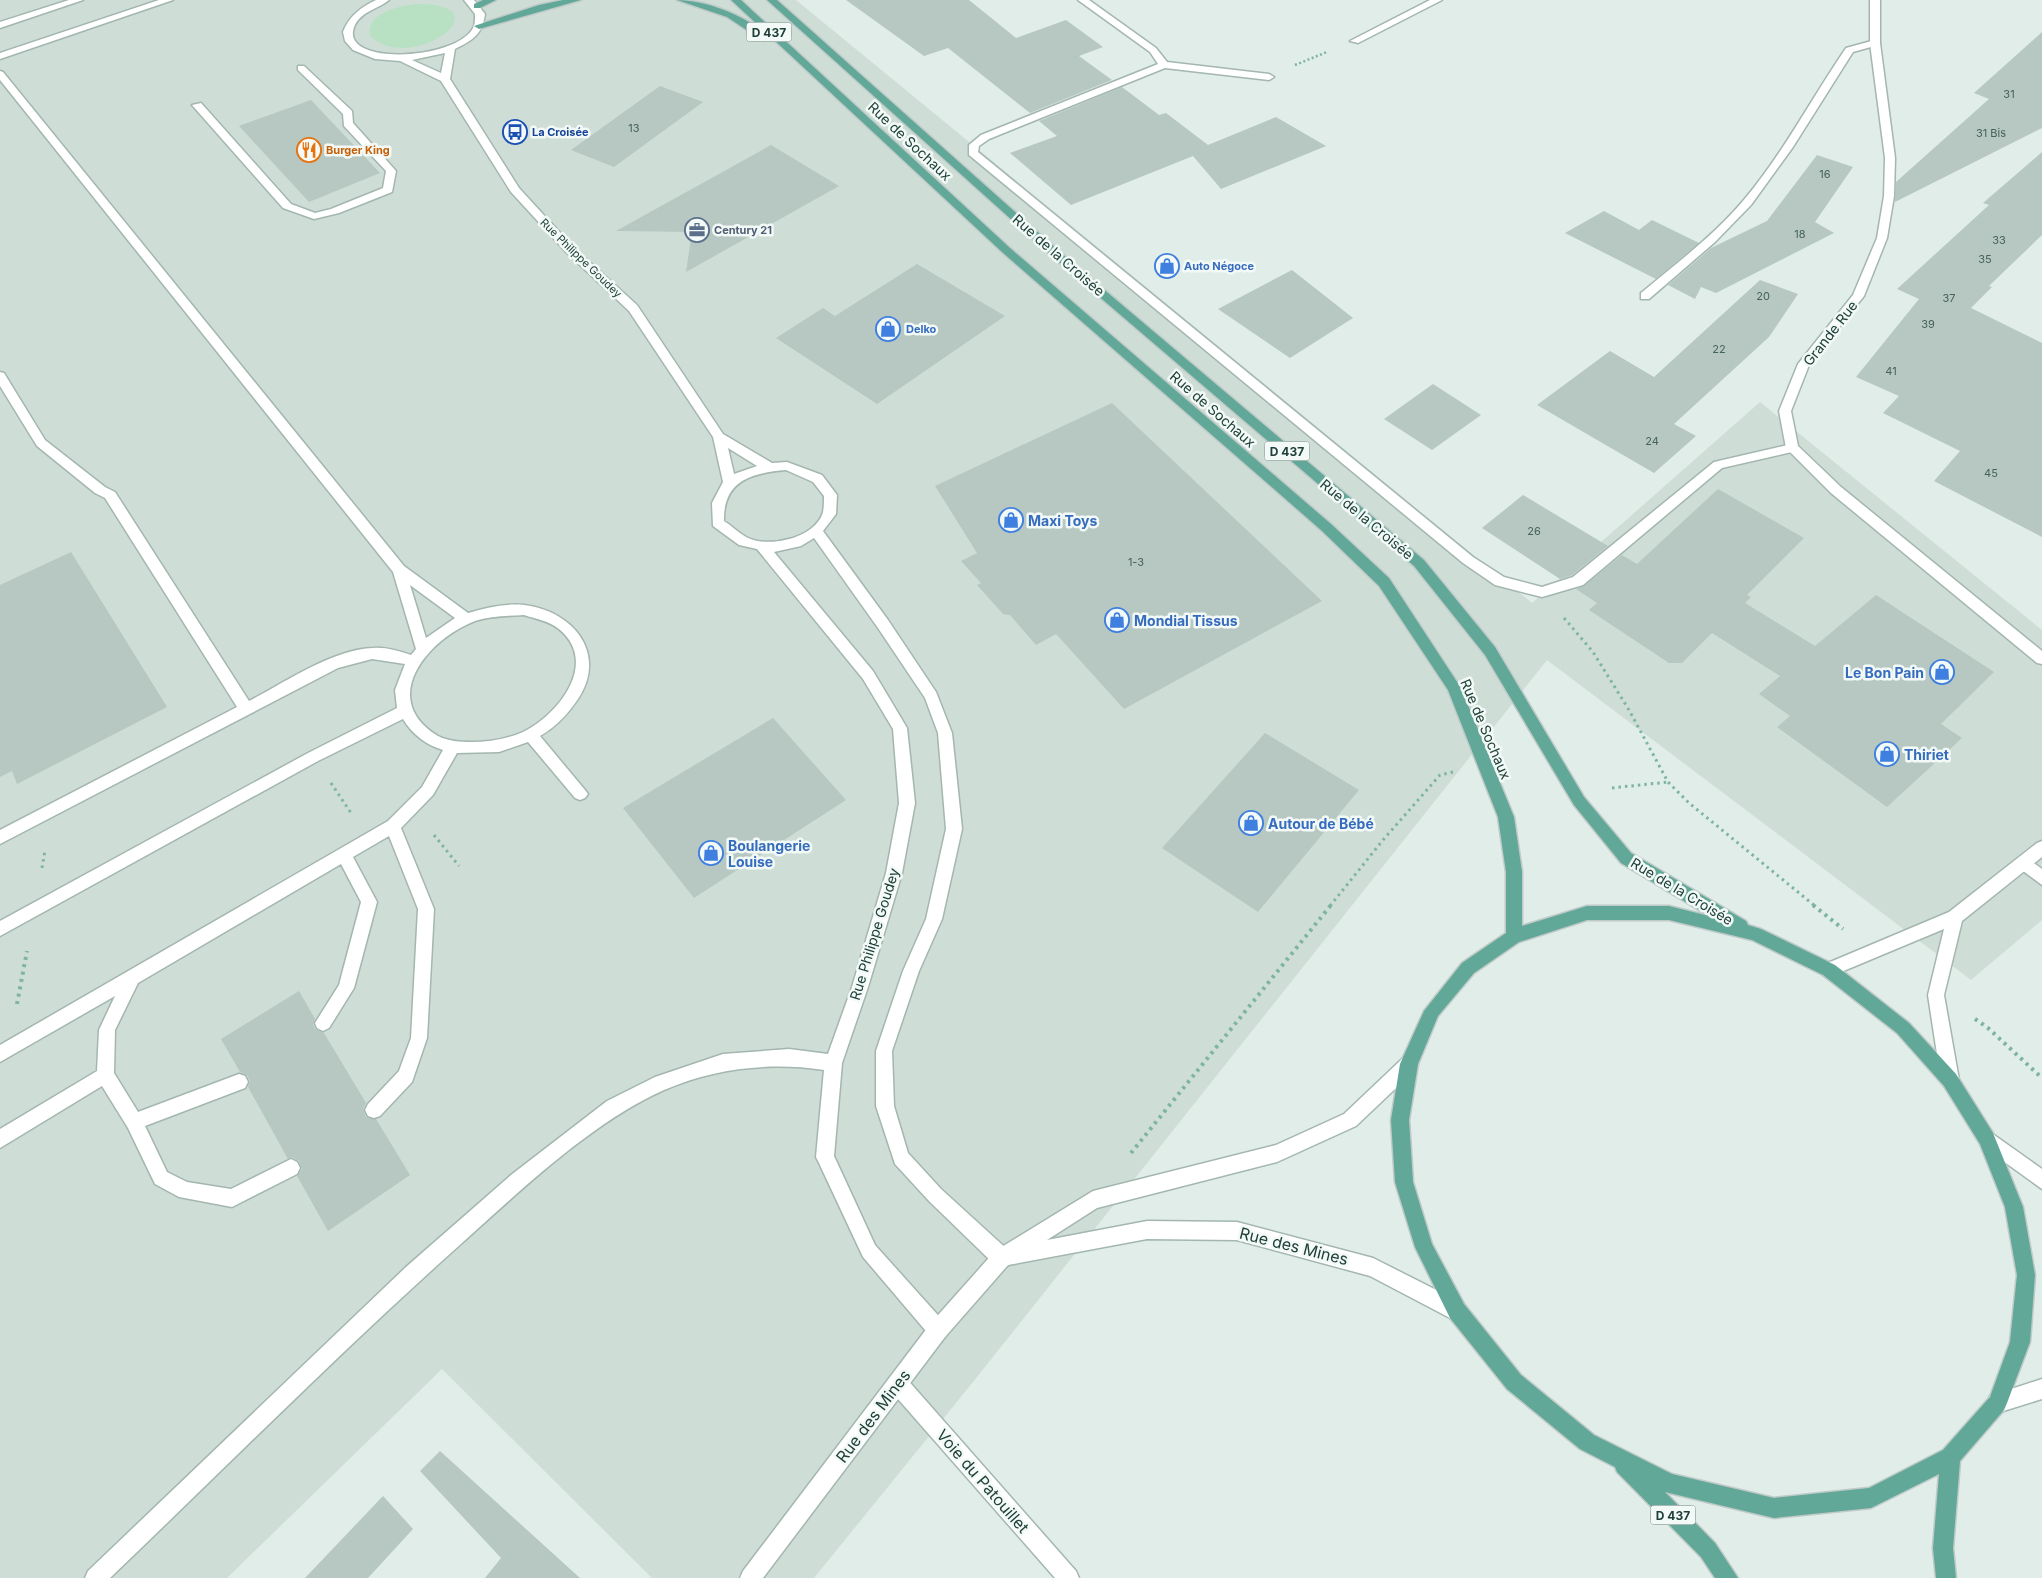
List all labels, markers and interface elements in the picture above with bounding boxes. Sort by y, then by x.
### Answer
road number: D 437 [746,22,792,42]
house number: 31 [2003,87,2015,101]
street label: Rue de Sochaux [865,98,955,184]
bus stop icon: La Croisée [502,119,528,145]
house number: 13 [628,121,640,135]
place label: La Croisée [532,125,589,139]
house number: 31 Bis [1976,126,2006,140]
restaurant icon: Burger King [296,137,322,163]
place label: Burger King [326,143,390,157]
house number: 16 [1819,167,1831,181]
street label: Rue de la Croisée [1010,211,1108,299]
street label: Rue Philippe Goudey [537,215,625,301]
office icon: Century 21 [684,217,710,243]
place label: Century 21 [714,223,772,237]
house number: 18 [1794,227,1806,241]
house number: 33 [1992,233,2006,247]
house number: 35 [1978,252,1992,266]
shop icon: Auto Négoce [1154,253,1180,279]
place label: Auto Négoce [1184,259,1254,273]
house number: 20 [1756,289,1770,303]
house number: 37 [1942,291,1956,305]
street label: Grande Rue [1799,297,1861,369]
shop icon: Delko [875,316,901,342]
house number: 39 [1921,317,1935,331]
place label: Delko [906,322,937,336]
house number: 22 [1712,342,1726,356]
house number: 41 [1885,364,1897,378]
street label: Rue de Sochaux [1167,367,1259,451]
house number: 24 [1645,434,1659,448]
road number: D 437 [1264,442,1310,461]
house number: 45 [1984,466,1998,480]
street label: Rue de la Croisée [1317,475,1417,563]
shop icon: Maxi Toys [998,507,1024,533]
place label: Maxi Toys [1028,512,1097,529]
house number: 26 [1527,524,1541,538]
house number: 1-3 [1128,555,1144,569]
shop icon: Mondial Tissus [1104,607,1130,633]
place label: Mondial Tissus [1134,612,1238,629]
shop icon: Le Bon Pain [1929,659,1955,685]
place label: Le Bon Pain [1845,664,1924,681]
street label: Rue de Sochaux [1457,676,1515,782]
shop icon: Thiriet [1874,741,1900,767]
place label: Thiriet [1904,746,1949,763]
shop icon: Autour de Bébé [1238,810,1264,836]
place label: Autour de Bébé [1268,815,1374,832]
place label: Boulangerie Louise [728,837,810,870]
shop icon: Boulangerie Louise [698,840,724,866]
street label: Rue de la Croisée [1628,854,1736,928]
street label: Rue Philippe Goudey [846,866,902,1002]
street label: Rue des Mines [1238,1223,1350,1269]
street label: Rue des Mines [832,1366,914,1466]
street label: Voie du Patouillet [933,1425,1033,1537]
road number: D 437 [1650,1506,1696,1524]

